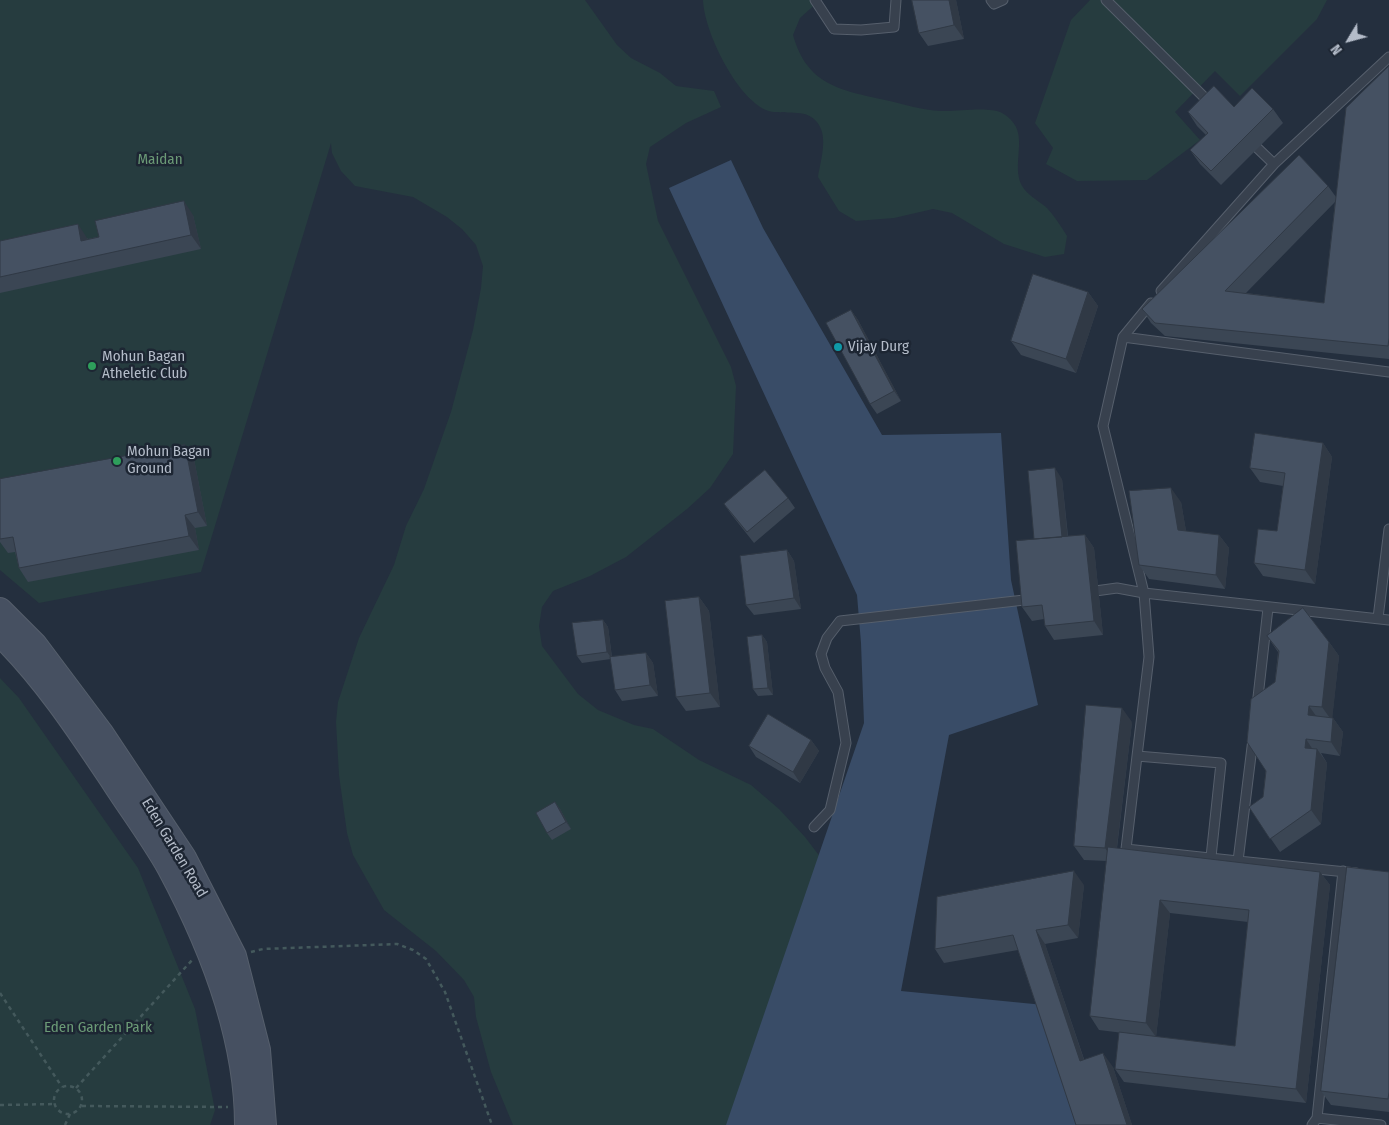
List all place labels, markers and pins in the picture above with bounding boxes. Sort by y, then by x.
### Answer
place label: Vijay Durg [848,338,909,356]
marker: Vijay Durg [832,341,844,353]
place label: Mohun Bagan Atheletic Club [102,348,187,383]
marker: Mohun Bagan Atheletic Club [86,360,98,372]
place label: Mohun Bagan Ground [127,443,210,478]
marker: Mohun Bagan Ground [111,455,123,467]

